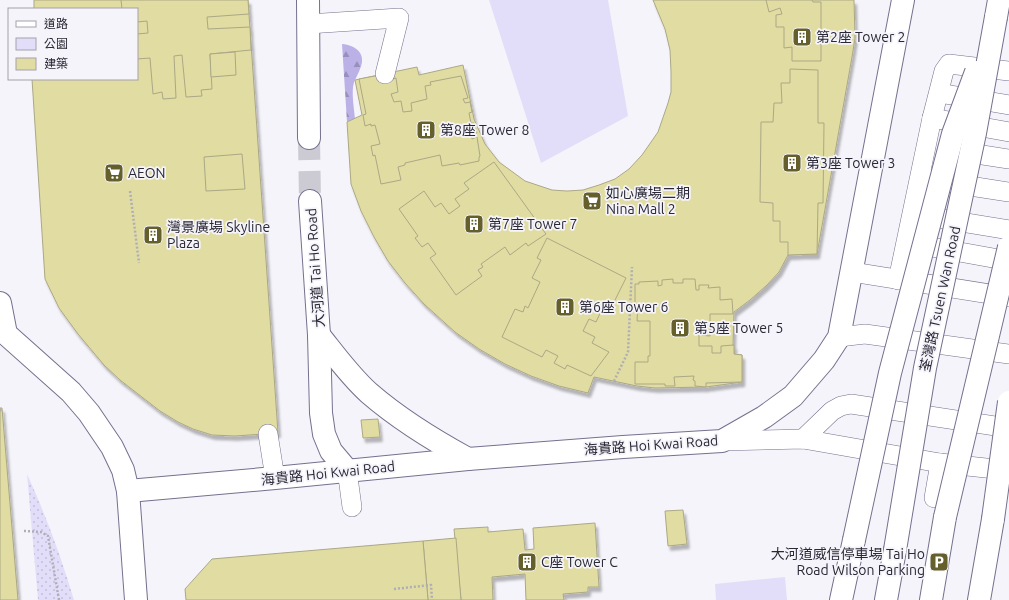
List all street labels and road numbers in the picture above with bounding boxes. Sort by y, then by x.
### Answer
street label: 大河道 Tai Ho Road [303,208,327,328]
street label: 荃灣路 Tsuen Wan Road [917,225,963,373]
street label: 海貴路 Hoi Kwai Road [583,432,719,458]
street label: 海貴路 Hoi Kwai Road [260,458,396,488]

